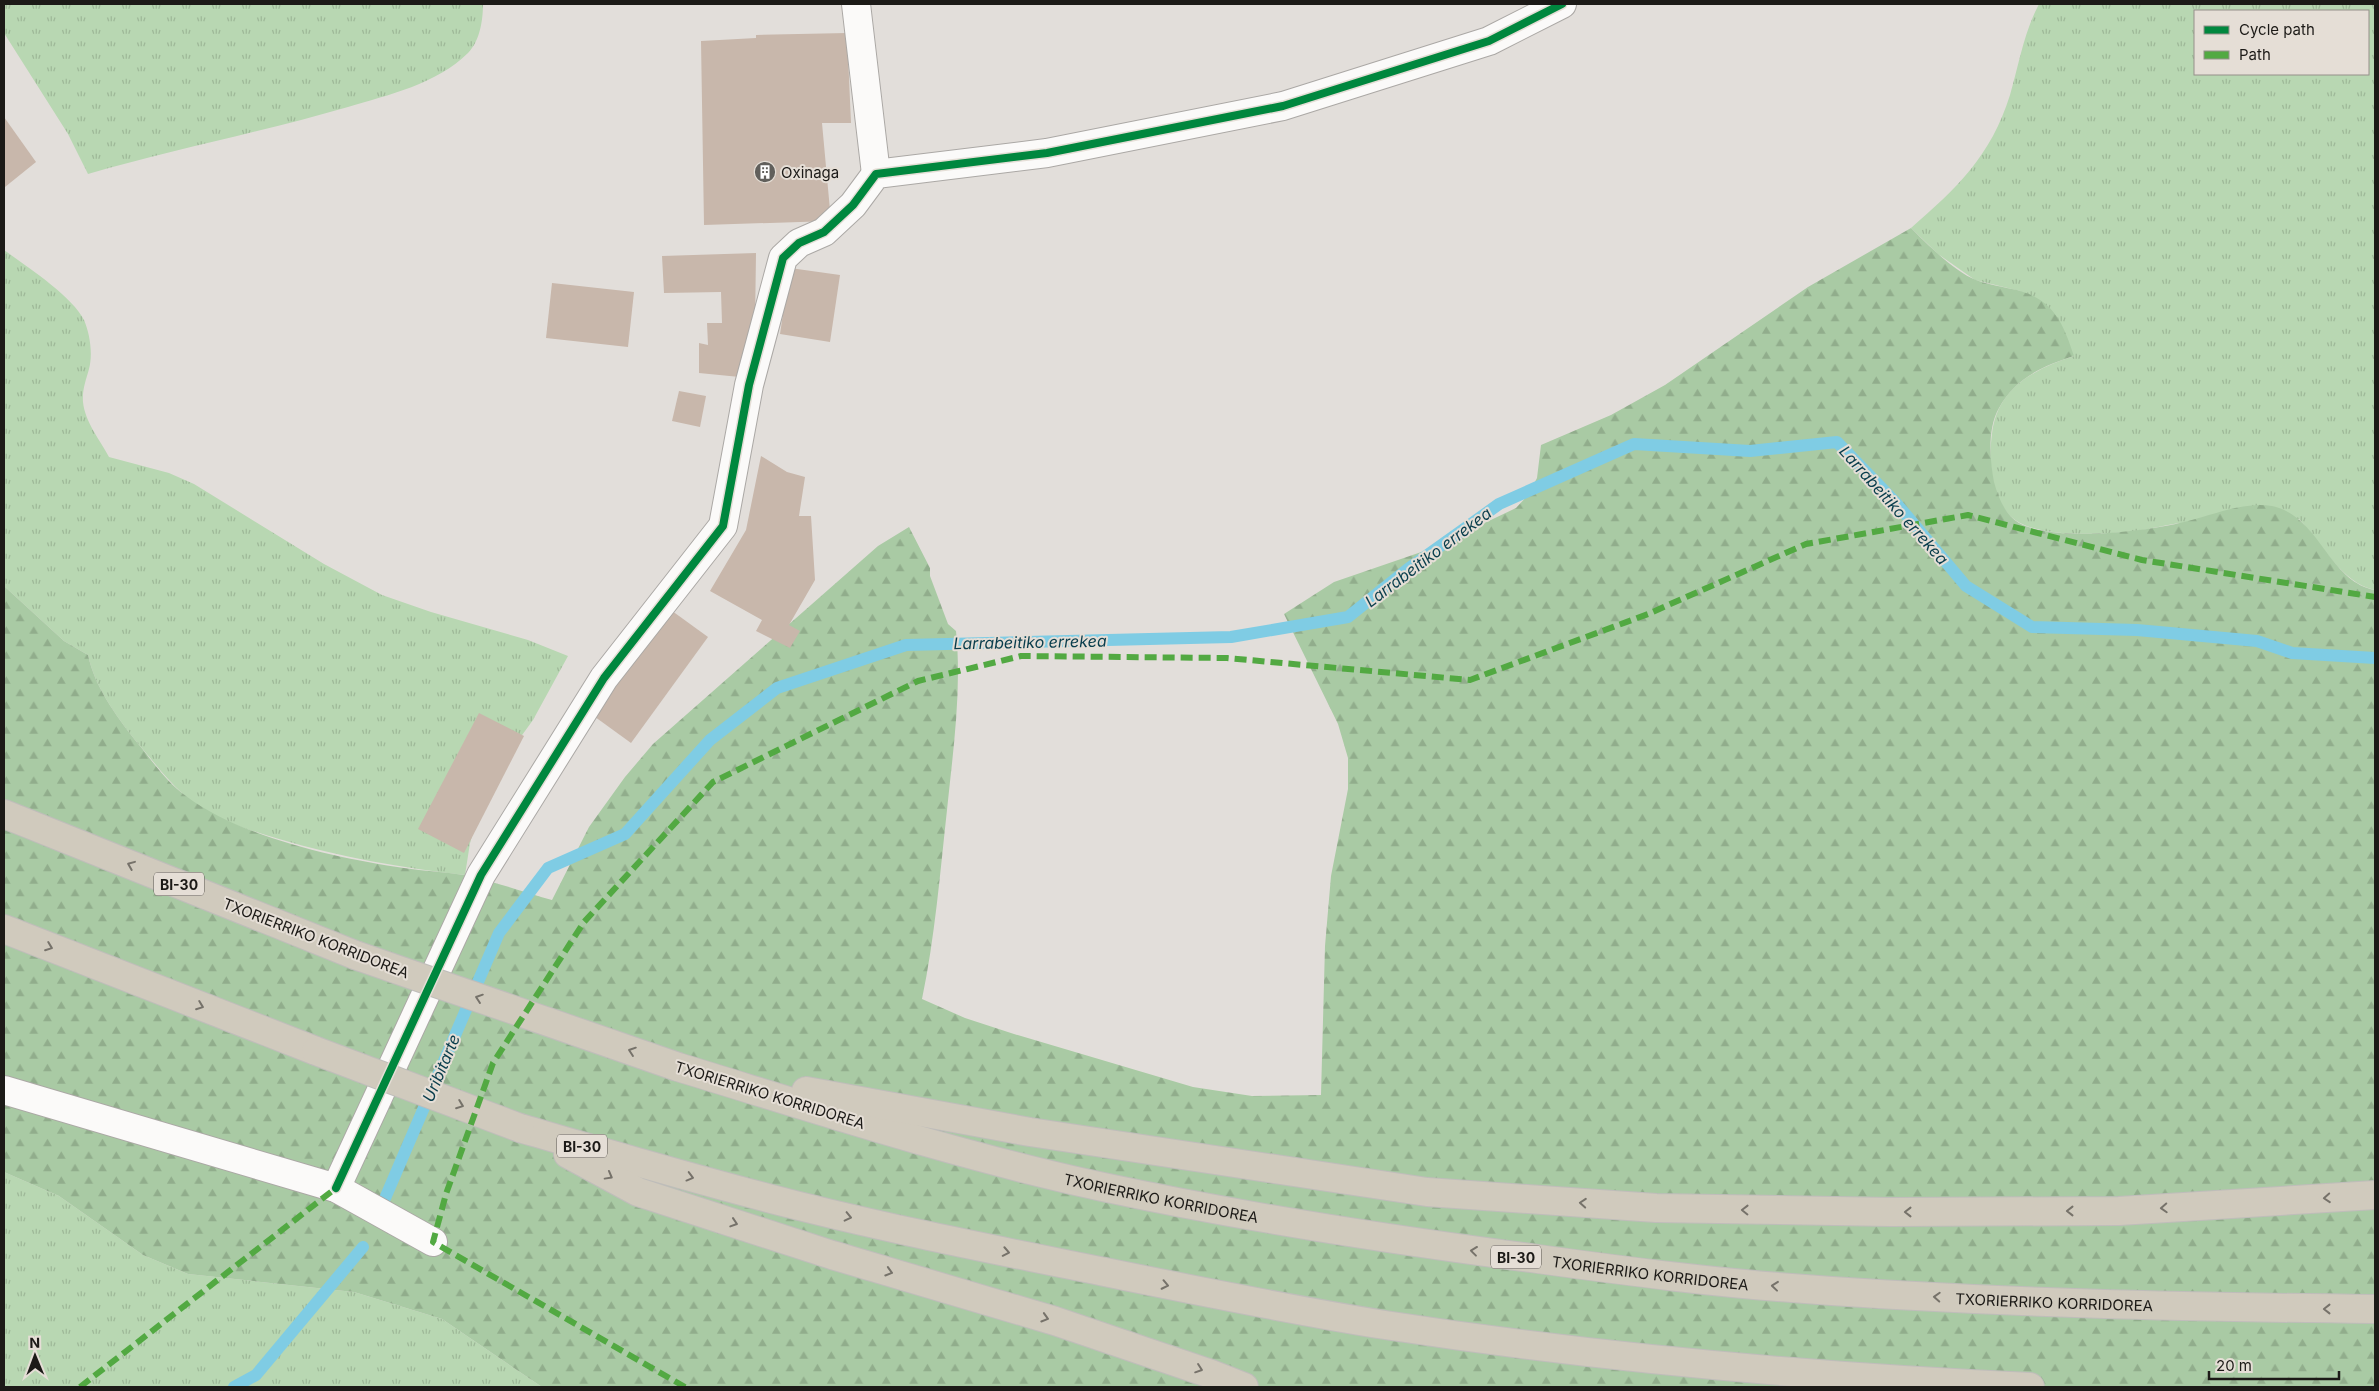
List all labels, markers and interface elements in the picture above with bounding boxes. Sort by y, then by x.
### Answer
legend [2194,10,2369,75]
text: Cycle path [2239,20,2315,39]
text: Path [2239,45,2271,64]
building icon: Oxinaga [753,160,777,184]
place label: Oxinaga [781,163,839,182]
water label: Larrabeitiko errekea [1835,441,1953,569]
water label: Larrabeitiko errekea [1361,503,1495,611]
water label: Larrabeitiko errekea [953,631,1107,653]
one-way arrow [127,861,136,871]
road number: BI-30 [154,872,204,896]
street label: TXORIERRIKO KORRIDOREA [220,894,412,982]
one-way arrow [44,940,53,951]
one-way arrow [475,993,483,1003]
one-way arrow [196,1000,204,1010]
water label: Uribitarte [418,1031,464,1105]
one-way arrow [628,1047,637,1057]
street label: TXORIERRIKO KORRIDOREA [673,1057,867,1133]
one-way arrow [456,1100,464,1110]
road number: BI-30 [557,1134,607,1158]
street label: TXORIERRIKO KORRIDOREA [1062,1169,1260,1227]
one-way arrow [604,1170,613,1180]
one-way arrow [685,1171,694,1181]
one-way arrow [2322,1192,2330,1203]
one-way arrow [1578,1197,1586,1208]
one-way arrow [2160,1202,2168,1213]
one-way arrow [1741,1204,1749,1215]
one-way arrow [2066,1206,2074,1216]
one-way arrow [1903,1207,1911,1217]
one-way arrow [843,1211,852,1222]
one-way arrow [729,1217,738,1227]
one-way arrow [1470,1246,1478,1257]
road number: BI-30 [1491,1246,1541,1268]
one-way arrow [1002,1247,1010,1257]
street label: TXORIERRIKO KORRIDOREA [1551,1251,1750,1294]
one-way arrow [884,1266,893,1276]
one-way arrow [1161,1279,1170,1290]
one-way arrow [1770,1281,1778,1292]
street label: TXORIERRIKO KORRIDOREA [1955,1289,2153,1315]
one-way arrow [1932,1292,1940,1303]
one-way arrow [2322,1303,2330,1314]
one-way arrow [1040,1312,1048,1322]
north arrow [10,1331,60,1381]
text: N [29,1334,40,1351]
scale bar [2209,1348,2339,1380]
text: 20 m [2216,1356,2252,1375]
one-way arrow [1194,1364,1203,1374]

